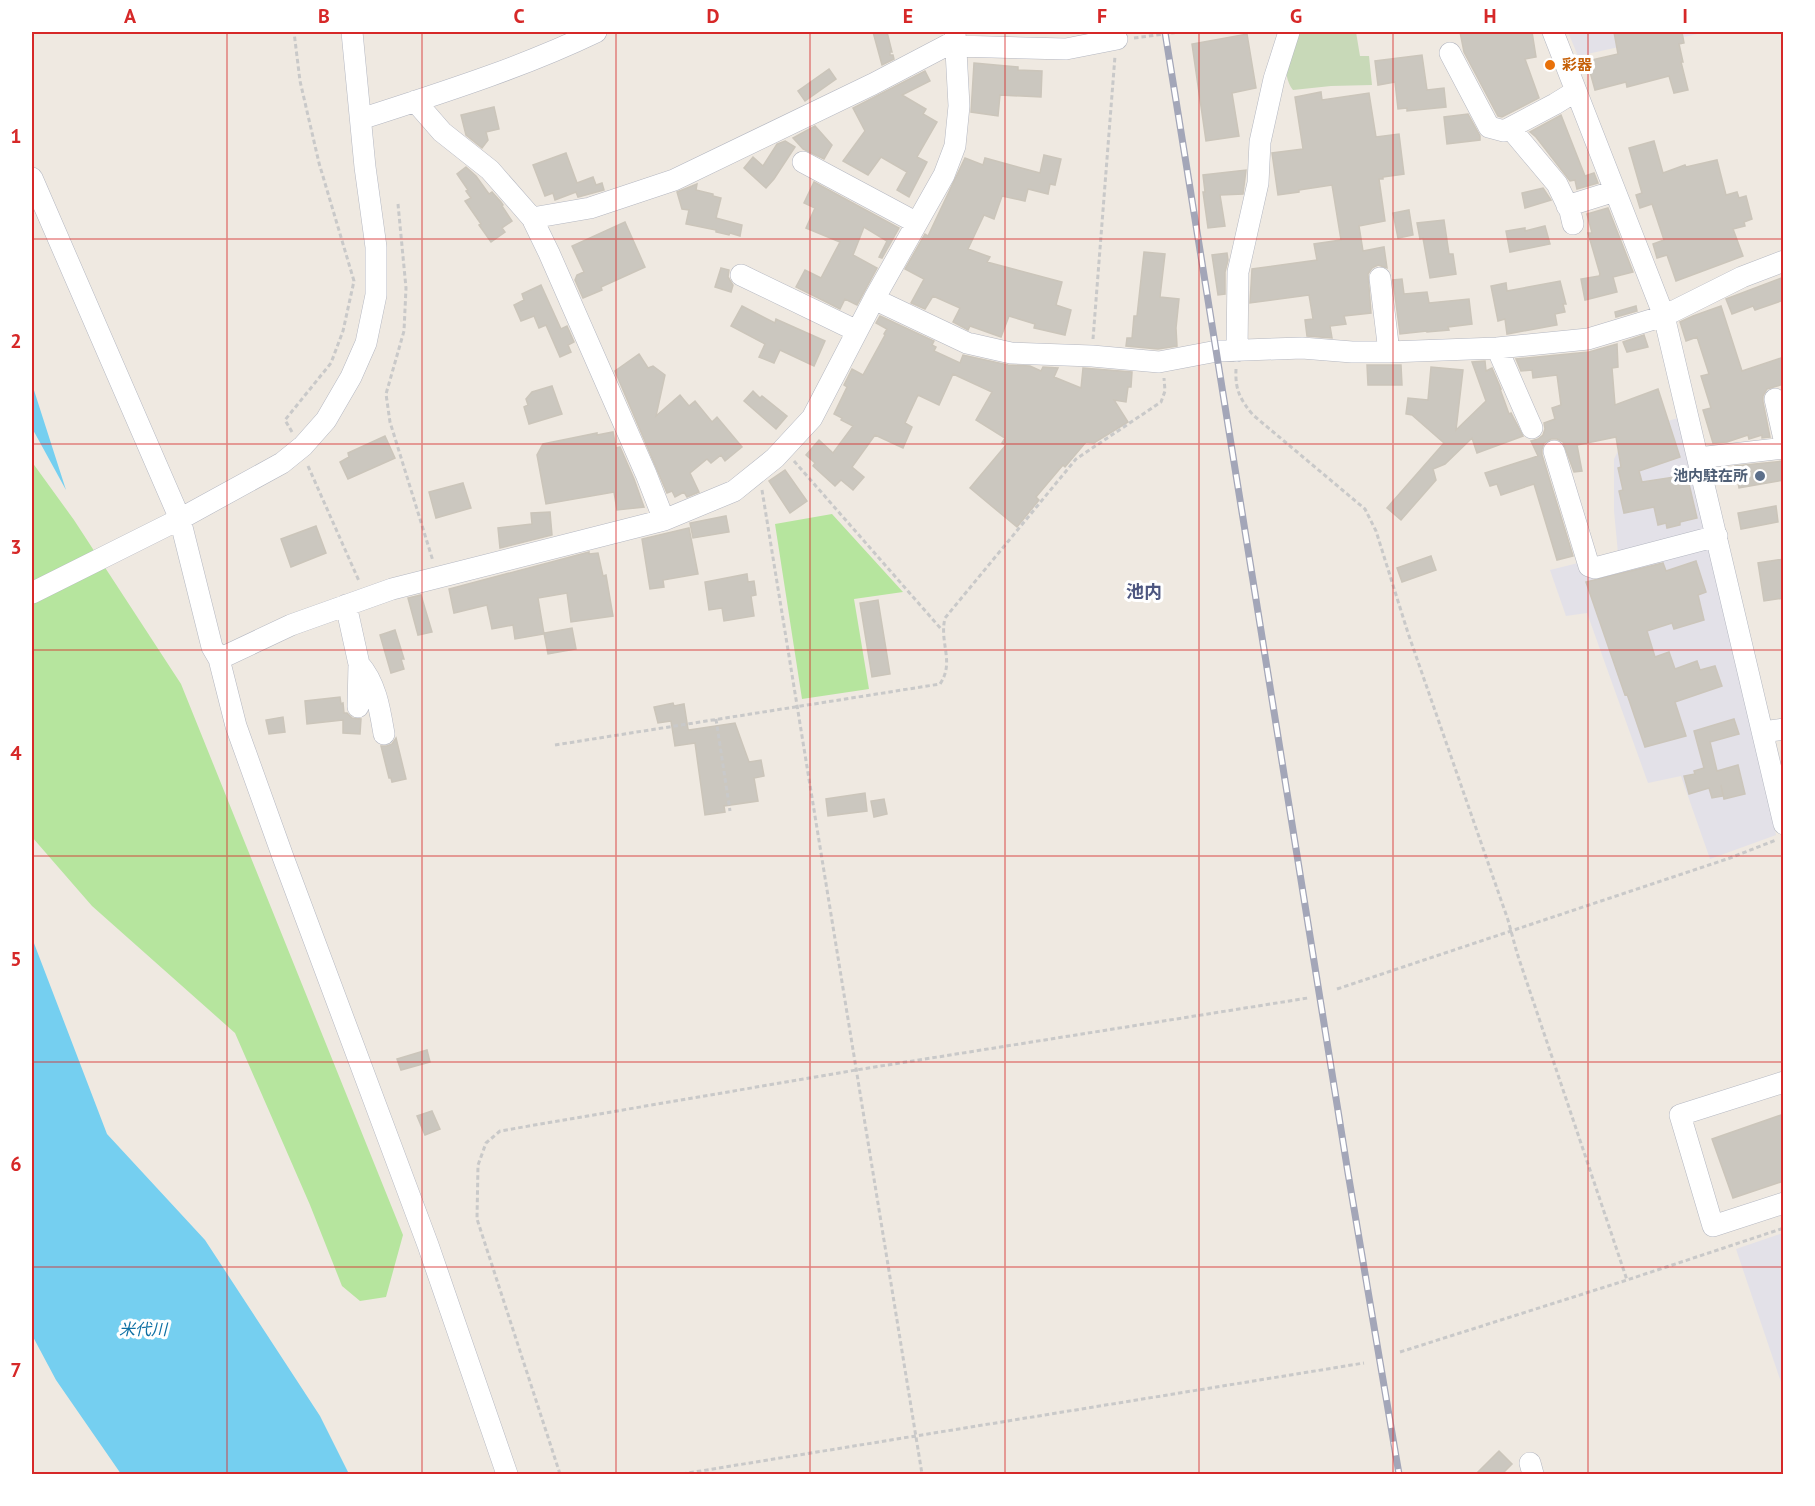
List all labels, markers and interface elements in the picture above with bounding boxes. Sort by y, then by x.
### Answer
text: A [124,3,137,29]
text: B [318,3,330,29]
text: C [513,3,525,29]
text: D [707,3,720,29]
text: E [903,3,913,29]
text: F [1097,3,1107,29]
text: G [1290,3,1302,29]
text: H [1483,3,1497,29]
text: I [1682,3,1688,29]
place label: 彩器 [1562,55,1593,74]
marker: 彩器 [1543,58,1557,72]
text: 1 [10,123,22,149]
text: 2 [10,328,22,354]
place label: 池内駐在所 [1673,466,1748,485]
marker: 池内駐在所 [1753,469,1767,483]
text: 3 [10,534,22,560]
district label: 池内 [1126,580,1162,603]
text: 4 [10,740,22,766]
text: 5 [10,946,22,972]
text: 6 [10,1151,22,1177]
water label: 米代川 [119,1319,169,1339]
text: 7 [10,1357,22,1383]

